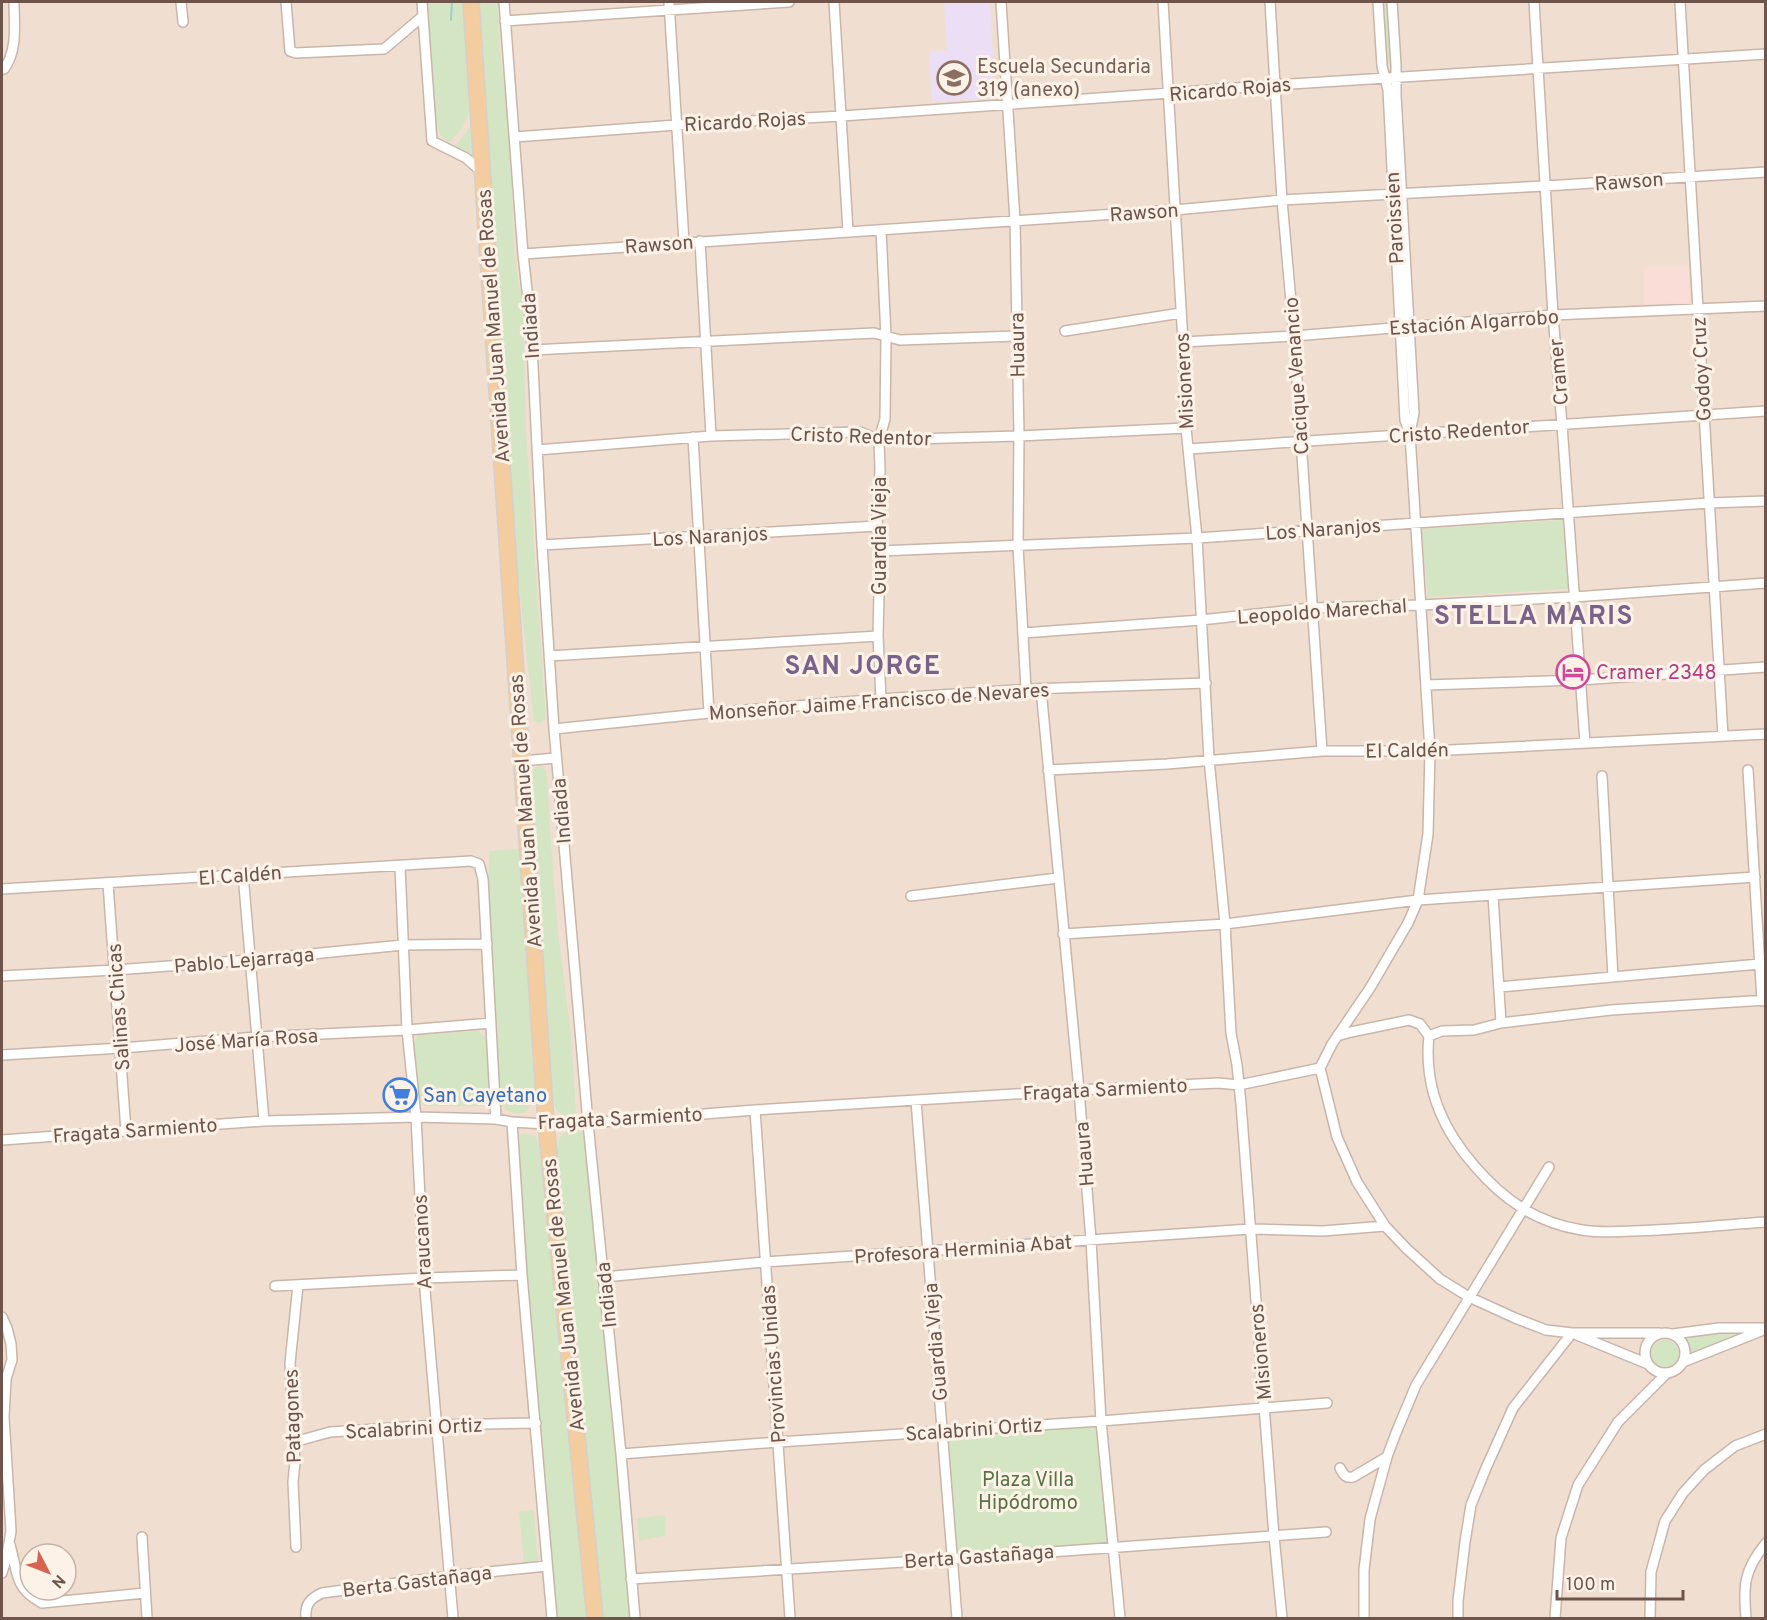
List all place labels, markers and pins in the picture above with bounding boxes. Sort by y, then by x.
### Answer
place label: Escuela Secundaria 319 (anexo) [977,55,1151,104]
school or university icon: Escuela Secundaria 319 (anexo) [936,60,972,96]
hotel icon: Cramer 2348 [1555,654,1591,690]
place label: Cramer 2348 [1596,661,1717,687]
supermarket icon: San Cayetano [382,1077,418,1113]
place label: San Cayetano [423,1084,547,1110]

